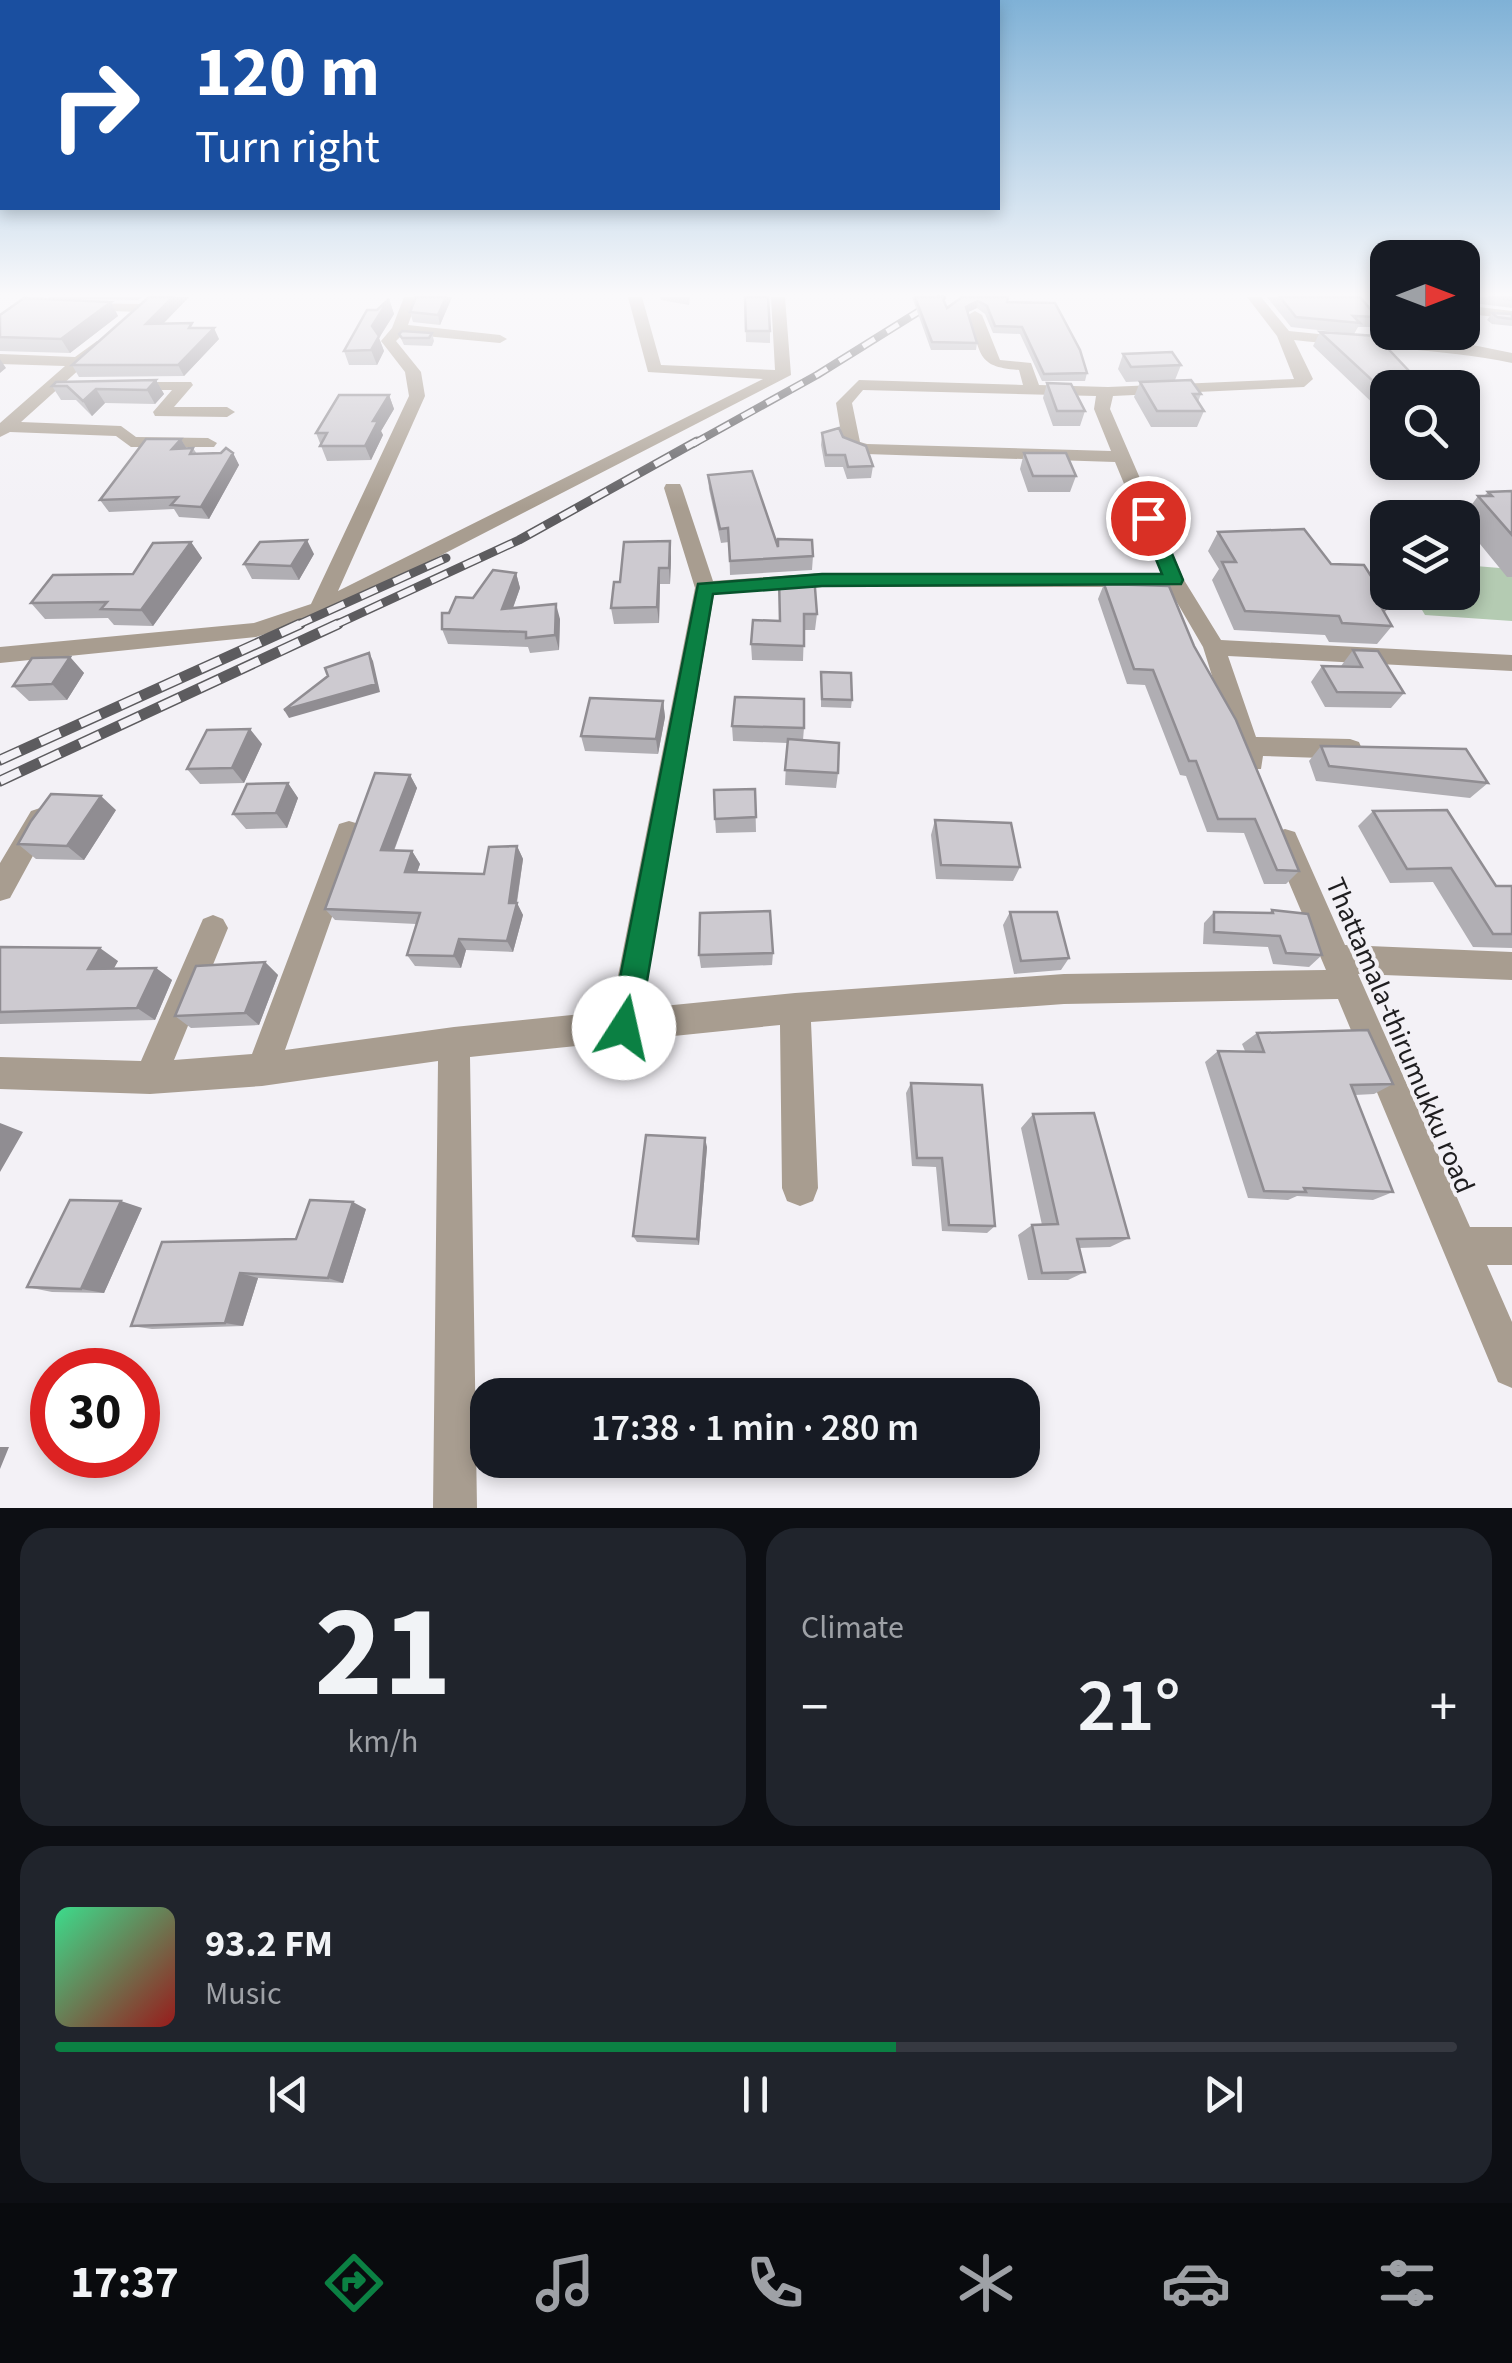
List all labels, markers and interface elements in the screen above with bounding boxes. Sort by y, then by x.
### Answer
text: 120 m [195,23,380,123]
icon: right [30,40,160,170]
text: Turn right [195,116,380,180]
north arrow [1370,240,1480,350]
map controls [1370,240,1480,610]
button: search [1370,370,1480,480]
pin [1106,476,1191,561]
icon: arrive [1121,491,1176,546]
button: layers [1370,500,1480,610]
street label: Thattamala-thirumukku road [1315,871,1485,1199]
position arrow [572,976,676,1080]
speed limit sign: 30 [30,1348,160,1478]
text: 17:38 · 1 min · 280 m [591,1401,919,1455]
text: 21 [314,1561,452,1746]
text: Climate [801,1605,904,1651]
text: 21° [1077,1653,1181,1760]
text: − [801,1669,828,1747]
text: + [1430,1669,1457,1747]
text: km/h [348,1719,418,1765]
text: 93.2 FM [205,1917,333,1971]
text: Music [205,1971,282,2017]
icon: previous [261,2067,316,2122]
icon: pause [728,2067,783,2122]
icon: next [1196,2067,1251,2122]
icon: directions [319,2248,389,2318]
icon: music [530,2248,600,2318]
icon: phone [740,2248,810,2318]
icon: climate [951,2248,1021,2318]
icon: car [1161,2248,1231,2318]
icon: filters [1372,2248,1442,2318]
text: 17:37 [70,2251,179,2315]

